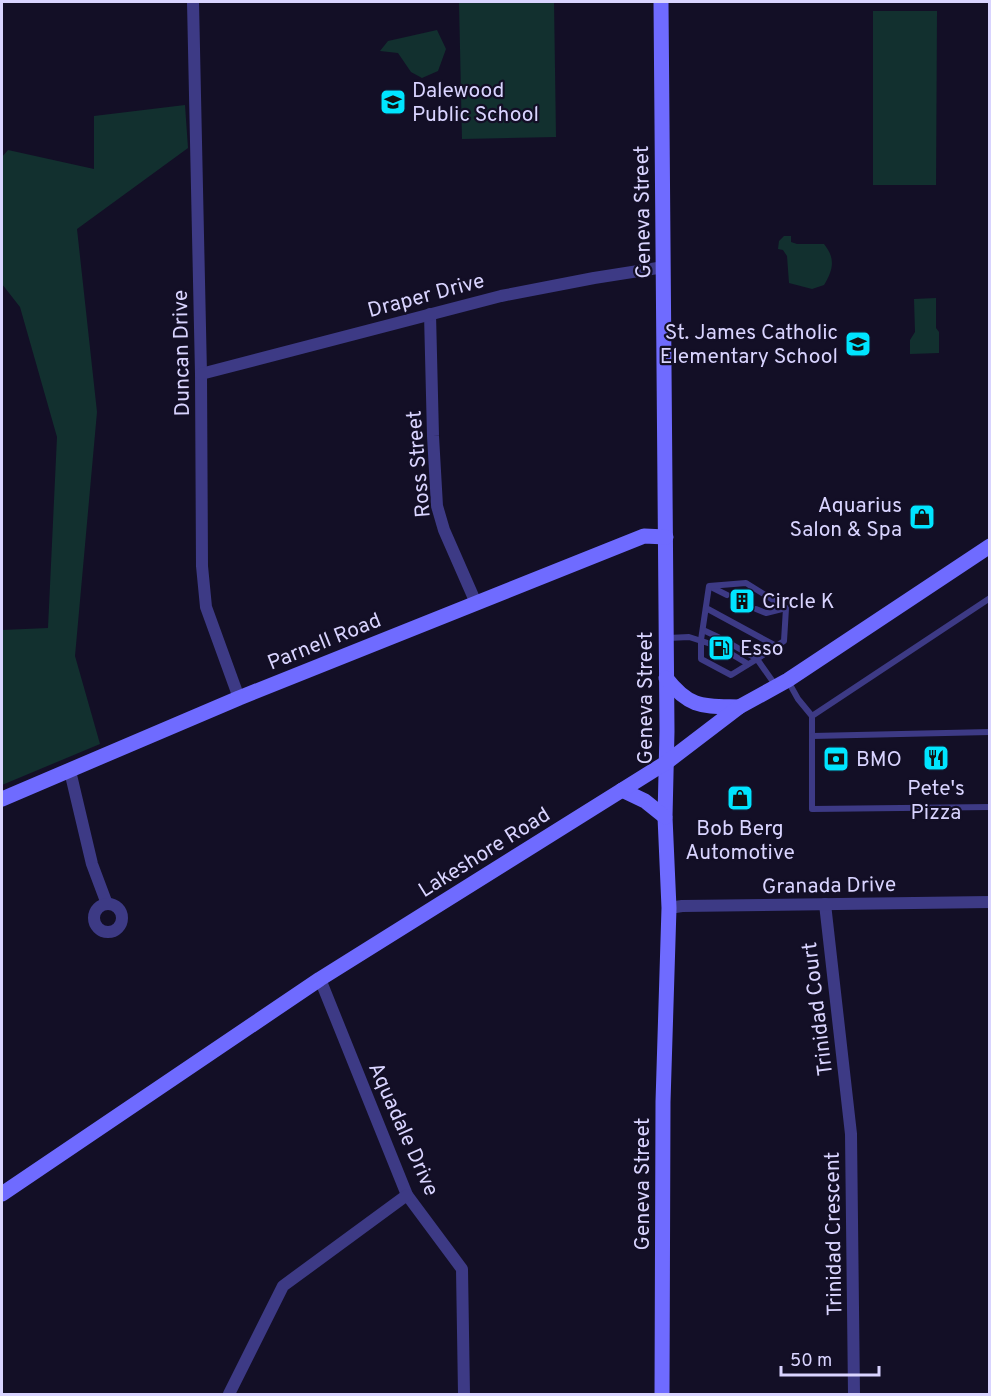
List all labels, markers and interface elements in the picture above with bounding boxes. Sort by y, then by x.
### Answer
place label: Dalewood Public School [412,78,539,129]
school or university icon: Dalewood Public School [378,87,408,117]
street label: Geneva Street [629,145,658,279]
street label: Draper Drive [365,268,488,325]
street label: Duncan Drive [168,289,197,416]
place label: St. James Catholic Elementary School [660,320,838,371]
school or university icon: St. James Catholic Elementary School [843,329,873,359]
street label: Ross Street [401,409,438,519]
place label: Aquarius Salon & Spa [790,493,902,544]
shop icon: Aquarius Salon & Spa [907,502,937,532]
building icon: Circle K [727,586,757,616]
place label: Circle K [762,589,835,616]
street label: Parnell Road [264,607,385,677]
street label: Geneva Street [633,631,660,765]
fuel station icon: Esso [706,633,736,663]
place label: Esso [740,636,783,663]
restaurant icon: Pete's Pizza [921,743,951,773]
bank icon: BMO [821,744,851,774]
place label: BMO [856,747,902,774]
place label: Pete's Pizza [907,776,965,827]
shop icon: Bob Berg Automotive [725,783,755,813]
street label: Lakeshore Road [414,802,556,905]
place label: Bob Berg Automotive [685,816,795,867]
street label: Granada Drive [762,872,896,901]
street label: Trinidad Court [797,940,840,1077]
street label: Aquadale Drive [361,1059,444,1201]
street label: Geneva Street [630,1117,657,1251]
street label: Trinidad Crescent [820,1152,849,1316]
scale bar [781,1339,878,1377]
text: 50 m [790,1350,832,1373]

